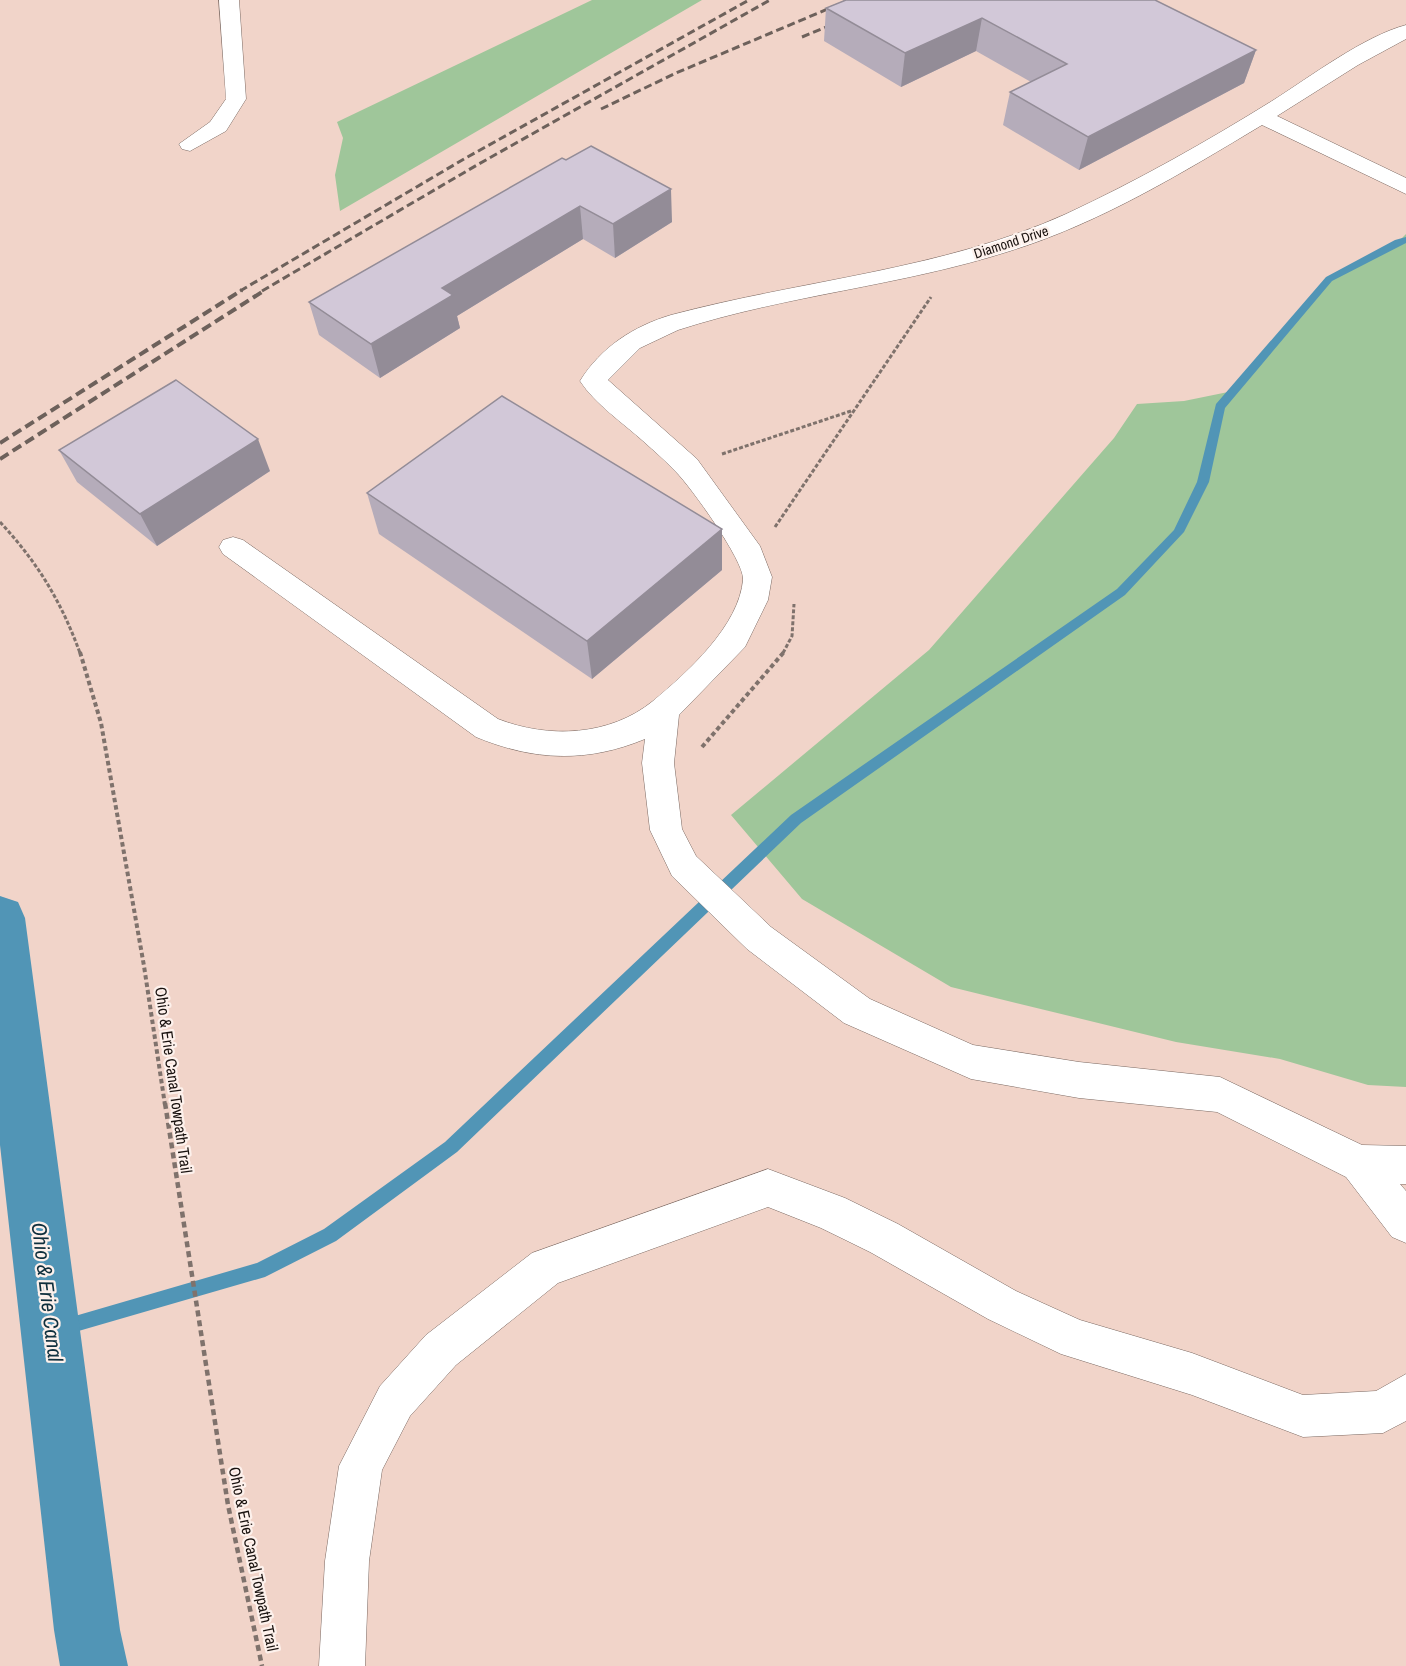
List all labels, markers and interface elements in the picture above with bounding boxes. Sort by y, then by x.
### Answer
street label: Diamond Drive [972,222,1050,262]
street label: Ohio & Erie Canal Towpath Trail [150,985,198,1175]
water label: Ohio & Erie Canal [25,1221,71,1364]
street label: Ohio & Erie Canal Towpath Trail [224,1465,284,1653]

